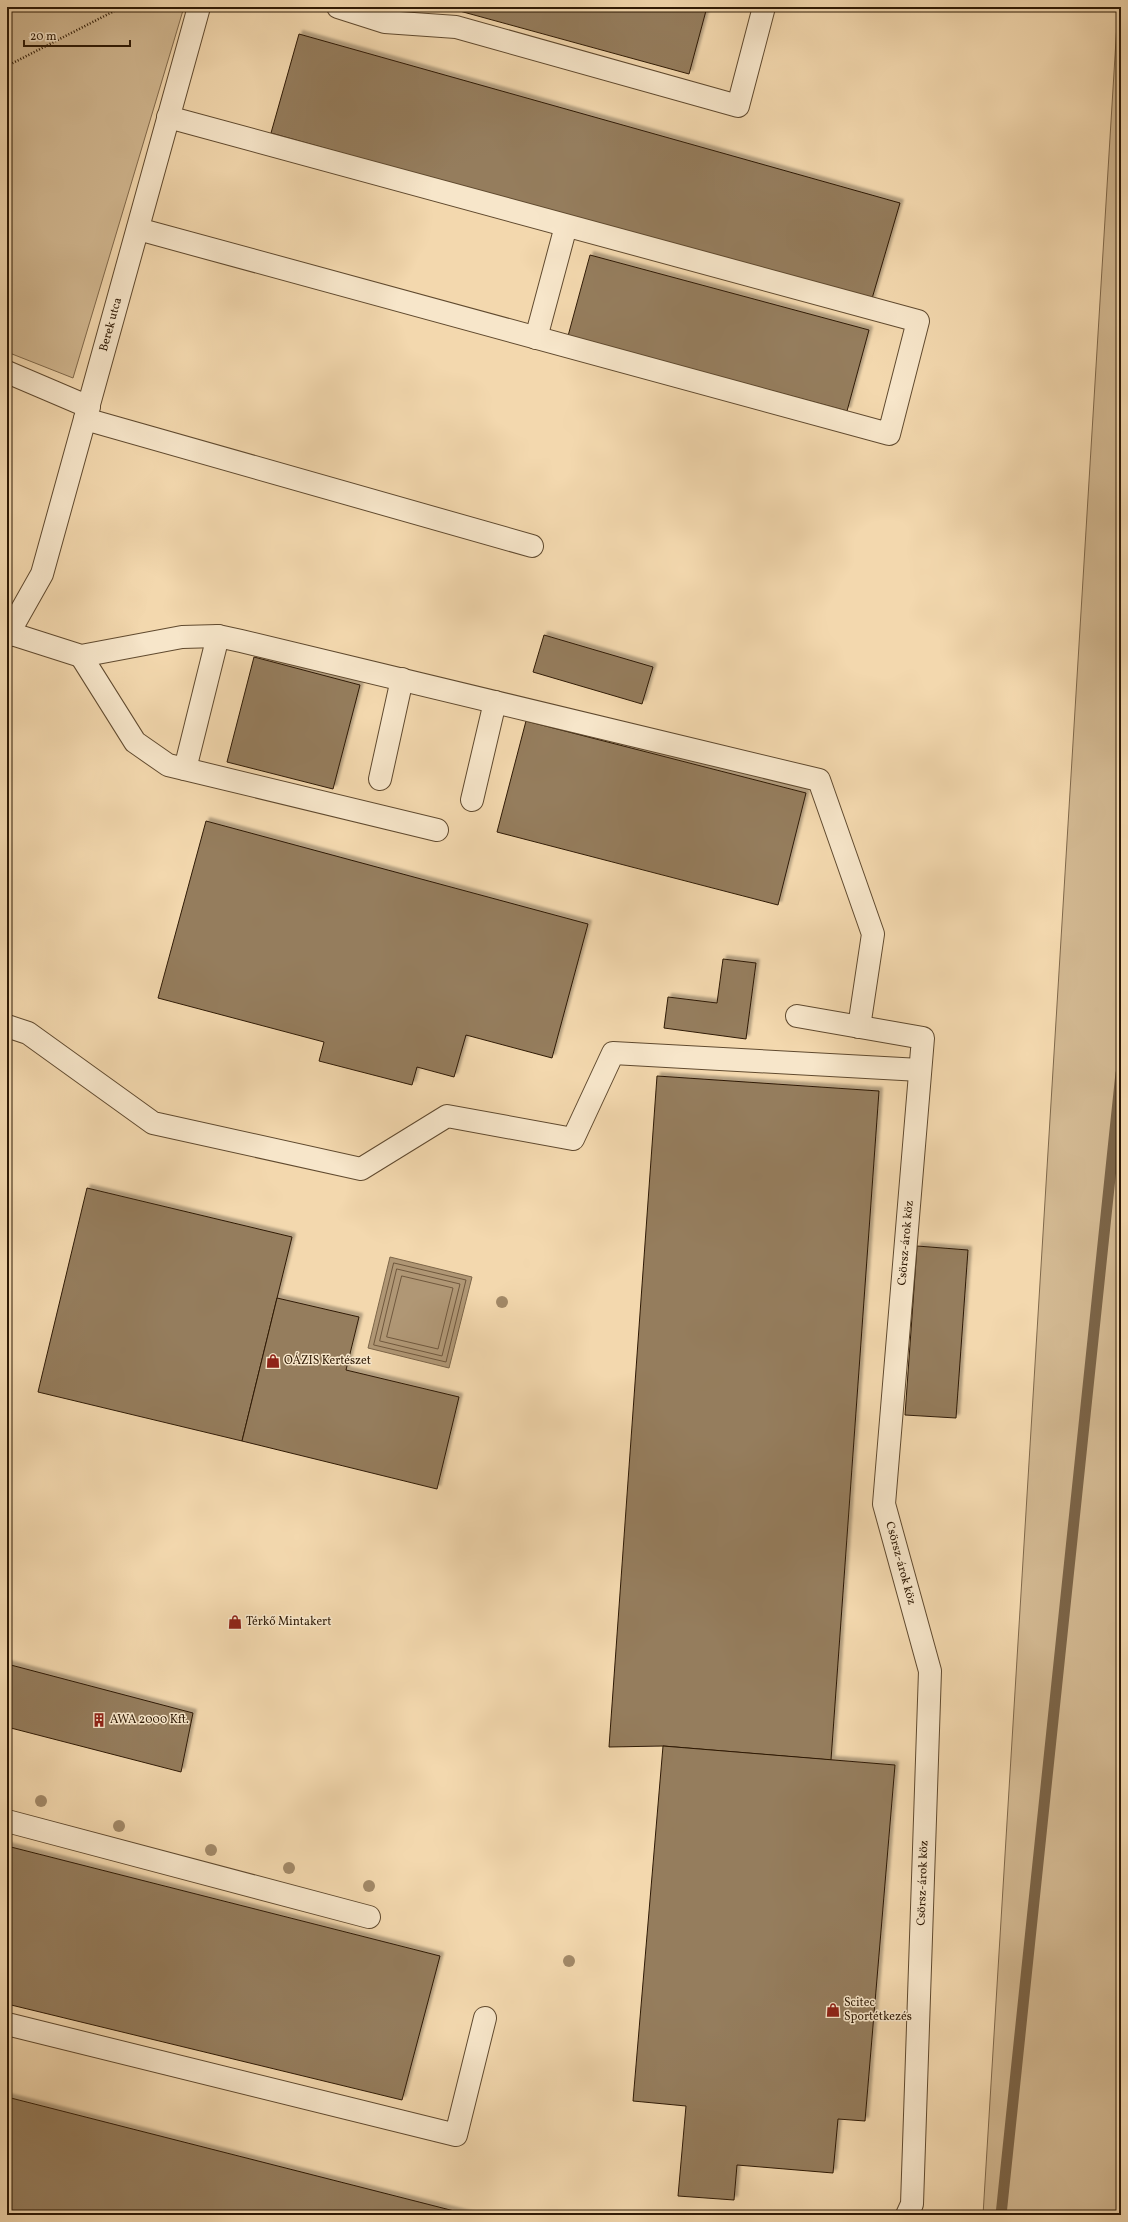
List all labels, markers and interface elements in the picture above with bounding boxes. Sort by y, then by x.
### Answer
scale bar [24,22,130,48]
text: 20 m [30,29,57,45]
street label: Berek utca [96,296,126,353]
street label: Csörsz-árok köz [894,1200,918,1286]
place label: OÁZIS Kertészet [284,1352,371,1369]
shop icon: OÁZIS Kertészet [265,1353,281,1369]
street label: Csörsz-árok köz [881,1520,919,1607]
shop icon: Térkő Mintakert [227,1614,243,1630]
place label: Térkő Mintakert [246,1614,331,1630]
building icon: AWA 2000 Kft. [91,1712,107,1728]
place label: AWA 2000 Kft. [110,1712,189,1728]
street label: Csörsz-árok köz [914,1840,932,1926]
place label: Scitec Sportétkezés [844,1995,912,2025]
shop icon: Scitec Sportétkezés [825,2002,841,2018]

